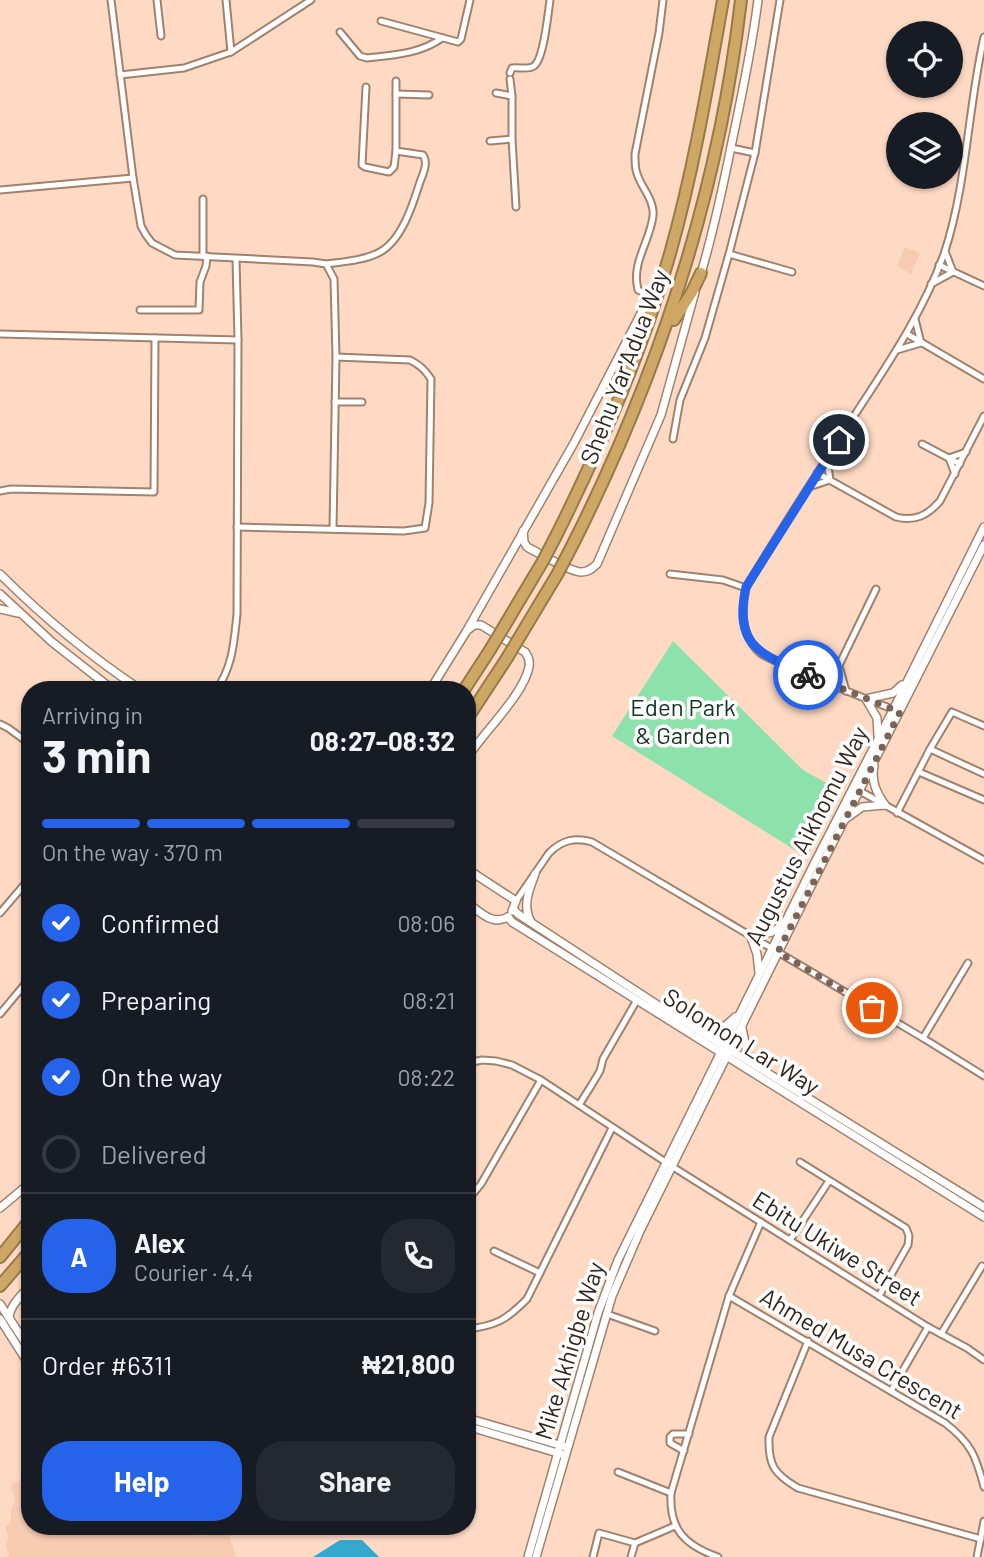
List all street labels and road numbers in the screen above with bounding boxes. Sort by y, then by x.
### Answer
street label: Shehu Yar'Adua Way [573,265,674,468]
street label: Augustus Aikhomu Way [738,721,873,950]
street label: Solomon Lar Way [658,981,825,1100]
street label: Ebitu Ukiwe Street [748,1184,928,1311]
street label: Mike Akhigbe Way [528,1258,609,1443]
street label: Ahmed Musa Crescent [755,1281,968,1425]

